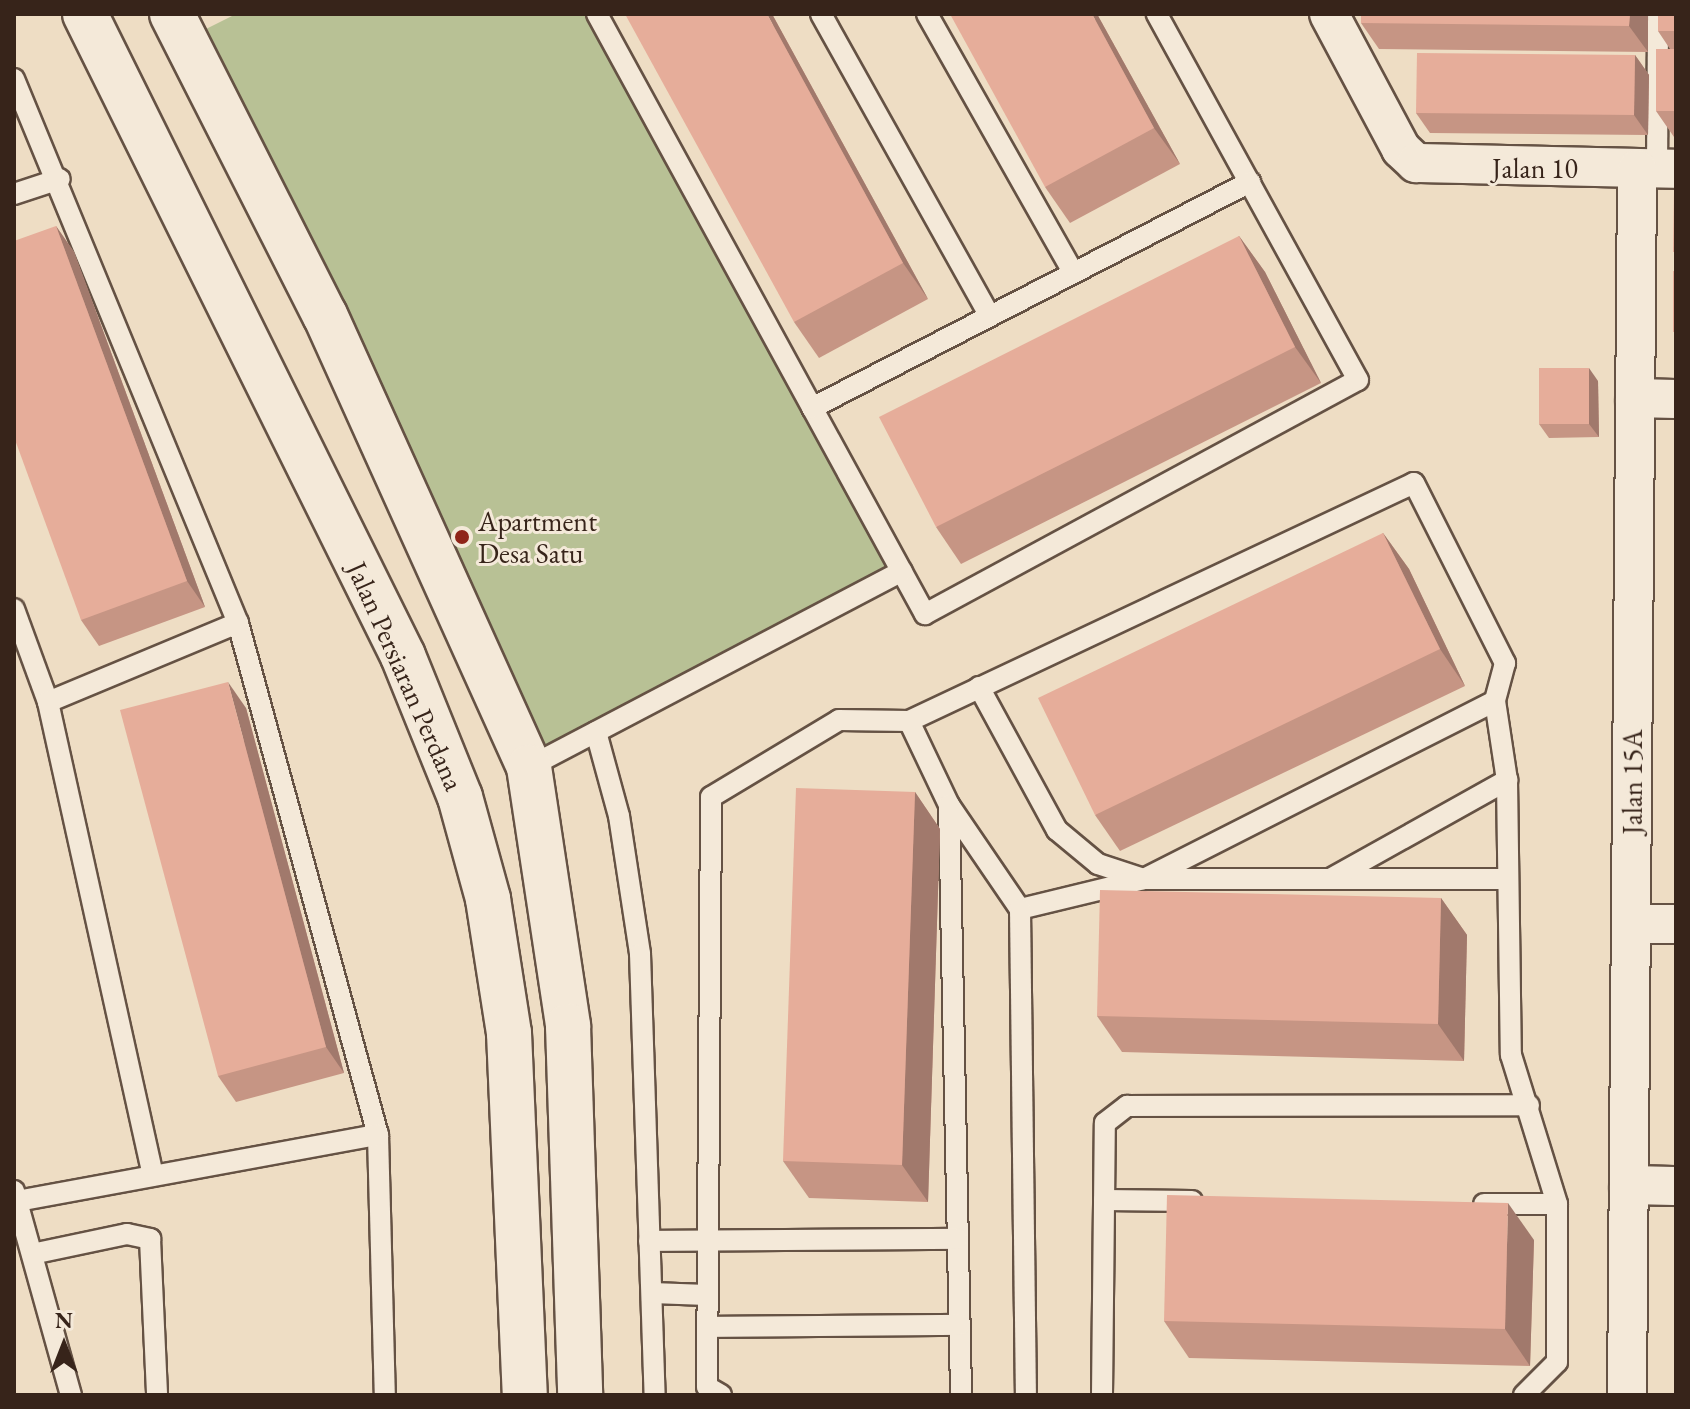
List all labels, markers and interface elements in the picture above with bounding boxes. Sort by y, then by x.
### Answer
street label: Jalan 10 [1492,151,1578,185]
place label: Apartment Desa Satu [478,504,597,570]
marker: Apartment Desa Satu [453,528,471,546]
street label: Jalan Persiaran Perdana [340,556,472,796]
street label: Jalan 15A [1615,729,1649,835]
north arrow [24,1305,104,1385]
text: N [55,1306,73,1335]

